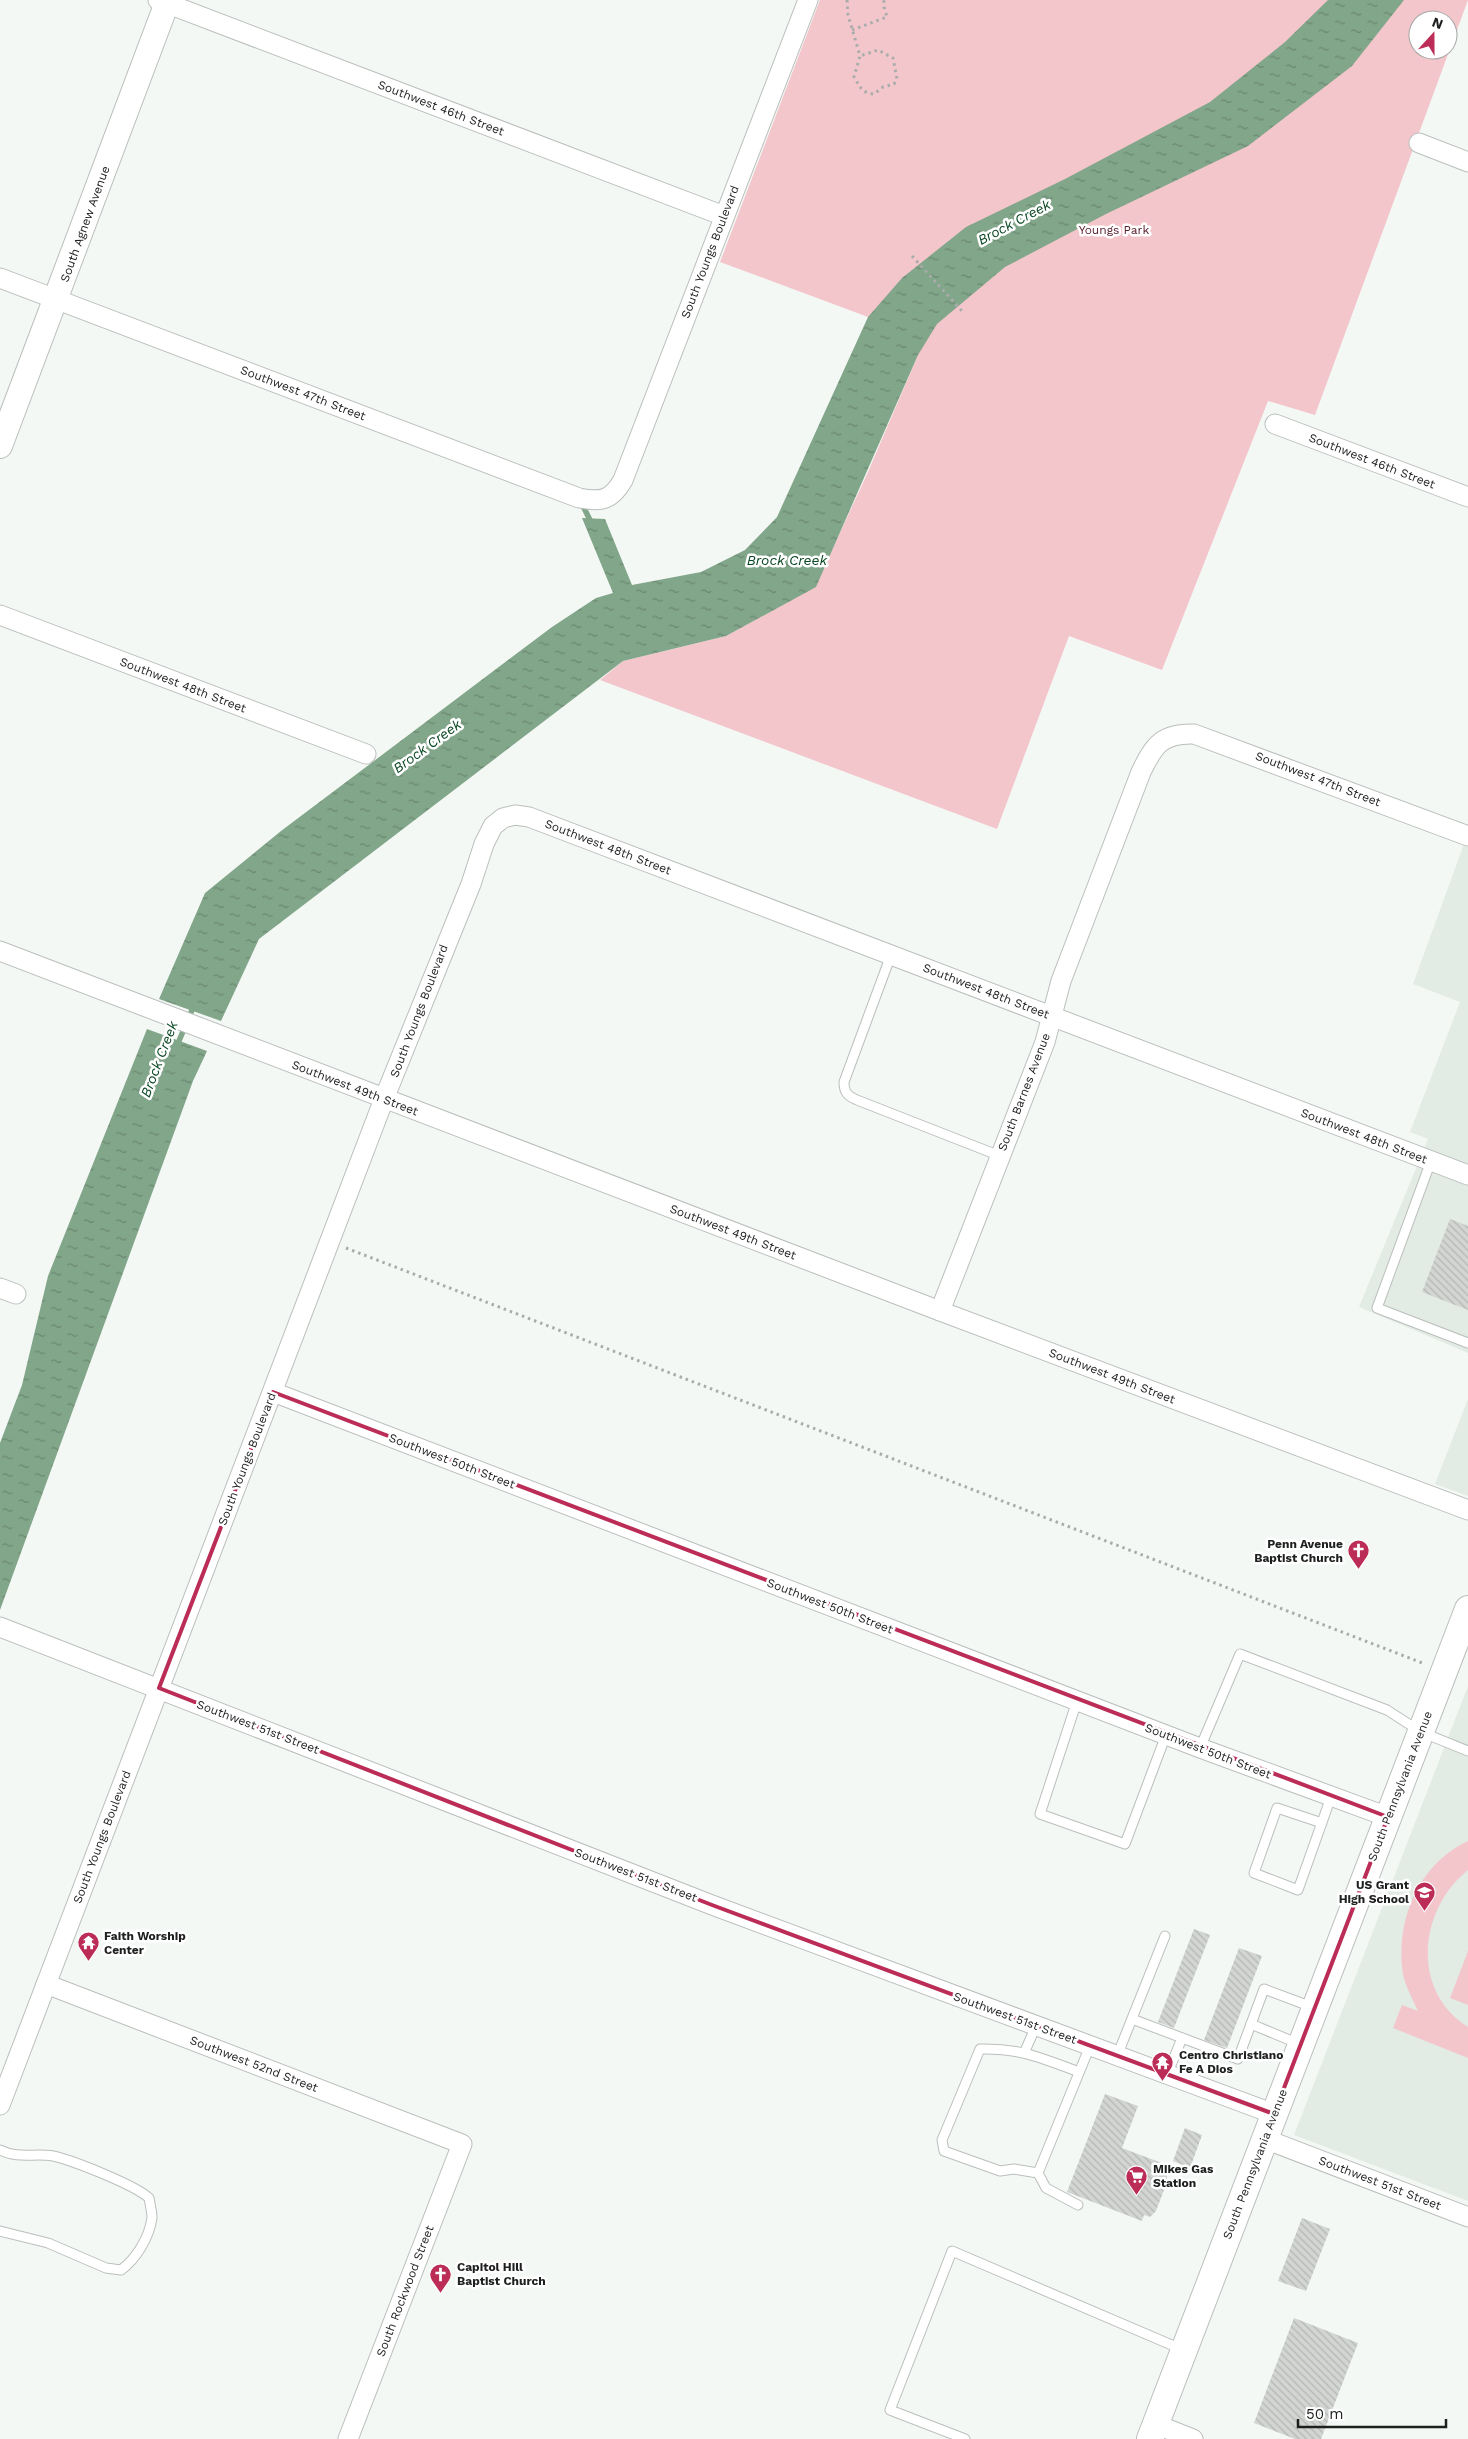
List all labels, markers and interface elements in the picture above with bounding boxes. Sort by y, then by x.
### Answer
north arrow [1408,10,1458,60]
text: N [1430,14,1445,32]
street label: Southwest 46th Street [376,77,506,139]
street label: South Agnew Avenue [57,164,113,284]
street label: South Youngs Boulevard [678,184,742,320]
water label: Brock Creek [975,196,1054,248]
park label: Youngs Park [1079,223,1150,237]
street label: Southwest 47th Street [238,363,368,423]
street label: Southwest 46th Street [1307,430,1437,492]
water label: Brock Creek [747,552,828,568]
street label: Southwest 48th Street [118,654,248,716]
water label: Brock Creek [390,716,464,776]
street label: Southwest 47th Street [1253,749,1383,809]
street label: Southwest 48th Street [543,816,673,878]
street label: South Youngs Boulevard [387,943,451,1079]
street label: Southwest 48th Street [921,960,1051,1022]
water label: Brock Creek [137,1018,181,1099]
street label: South Barnes Avenue [995,1031,1053,1153]
street label: Southwest 49th Street [290,1057,420,1119]
street label: Southwest 48th Street [1299,1105,1429,1167]
street label: Southwest 49th Street [668,1201,798,1263]
street label: Southwest 49th Street [1047,1345,1177,1407]
street label: South Youngs Boulevard [215,1391,279,1527]
street label: Southwest 50th Street [387,1430,517,1492]
place label: Penn Avenue Baptist Church [1254,1537,1343,1565]
church icon: Penn Avenue Baptist Church [1347,1539,1371,1570]
street label: Southwest 50th Street [765,1575,895,1637]
street label: Southwest 51st Street [195,1697,321,1757]
street label: South Pennsylvania Avenue [1365,1709,1435,1863]
street label: Southwest 50th Street [1143,1720,1273,1782]
street label: South Youngs Boulevard [70,1769,134,1905]
street label: Southwest 51st Street [573,1845,699,1905]
place label: US Grant High School [1339,1878,1410,1906]
school or university icon: US Grant High School [1413,1880,1437,1911]
place label: Faith Worship Center [104,1929,186,1957]
temple icon: Faith Worship Center [76,1931,100,1962]
street label: Southwest 51st Street [951,1989,1079,2047]
street label: Southwest 52nd Street [188,2033,320,2095]
place label: Centro Christiano Fe A Dios [1179,2048,1283,2076]
temple icon: Centro Christiano Fe A Dios [1151,2050,1175,2081]
street label: South Pennsylvania Avenue [1220,2087,1290,2241]
street label: Southwest 51st Street [1317,2153,1443,2213]
place label: Mikes Gas Station [1153,2162,1214,2190]
supermarket icon: Mikes Gas Station [1125,2164,1149,2195]
street label: South Rockwood Street [373,2223,437,2359]
place label: Capitol Hill Baptist Church [457,2260,546,2288]
church icon: Capitol Hill Baptist Church [429,2262,453,2293]
scale bar [1298,2396,1446,2428]
text: 50 m [1306,2405,1343,2423]

